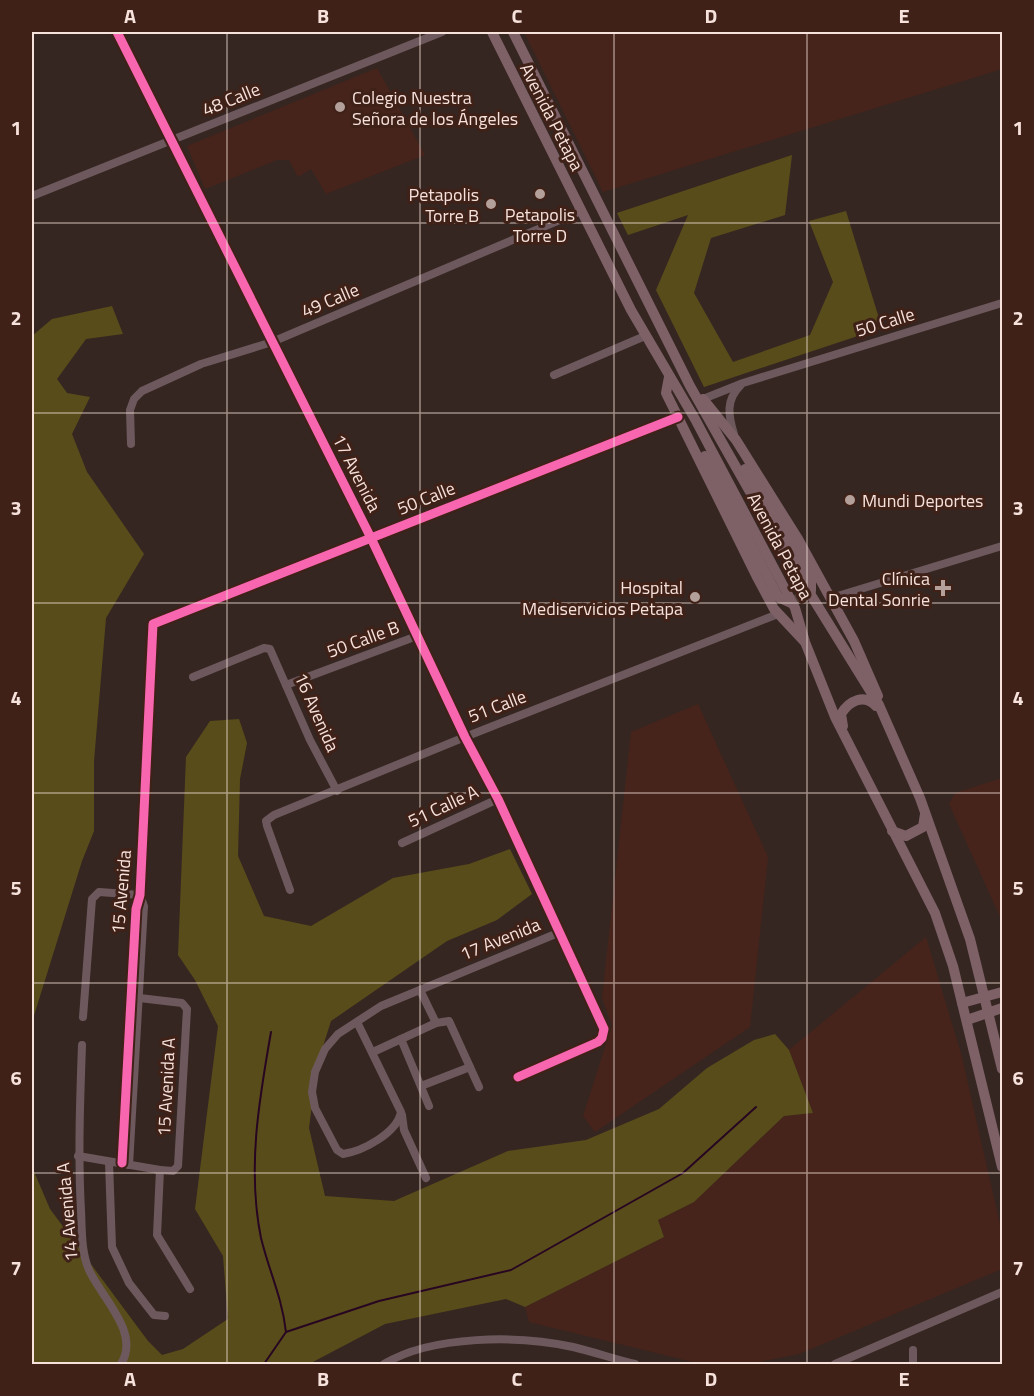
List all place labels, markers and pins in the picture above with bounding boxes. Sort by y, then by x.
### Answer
place label: Colegio Nuestra Señora de los Ángeles [352,84,518,132]
marker: Colegio Nuestra Señora de los Ángeles [333,100,347,114]
place label: Petapolis Torre B [409,181,479,229]
marker: Petapolis Torre D [533,187,547,201]
marker: Petapolis Torre B [484,197,498,211]
place label: Petapolis Torre D [505,201,575,249]
place label: Mundi Deportes [862,487,983,514]
marker: Mundi Deportes [843,493,857,507]
place label: Clínica Dental Sonrie [828,565,930,613]
place label: Hospital Mediservicios Petapa [522,574,683,622]
marker: Clínica Dental Sonrie [934,579,952,597]
marker: Hospital Mediservicios Petapa [688,590,702,604]

